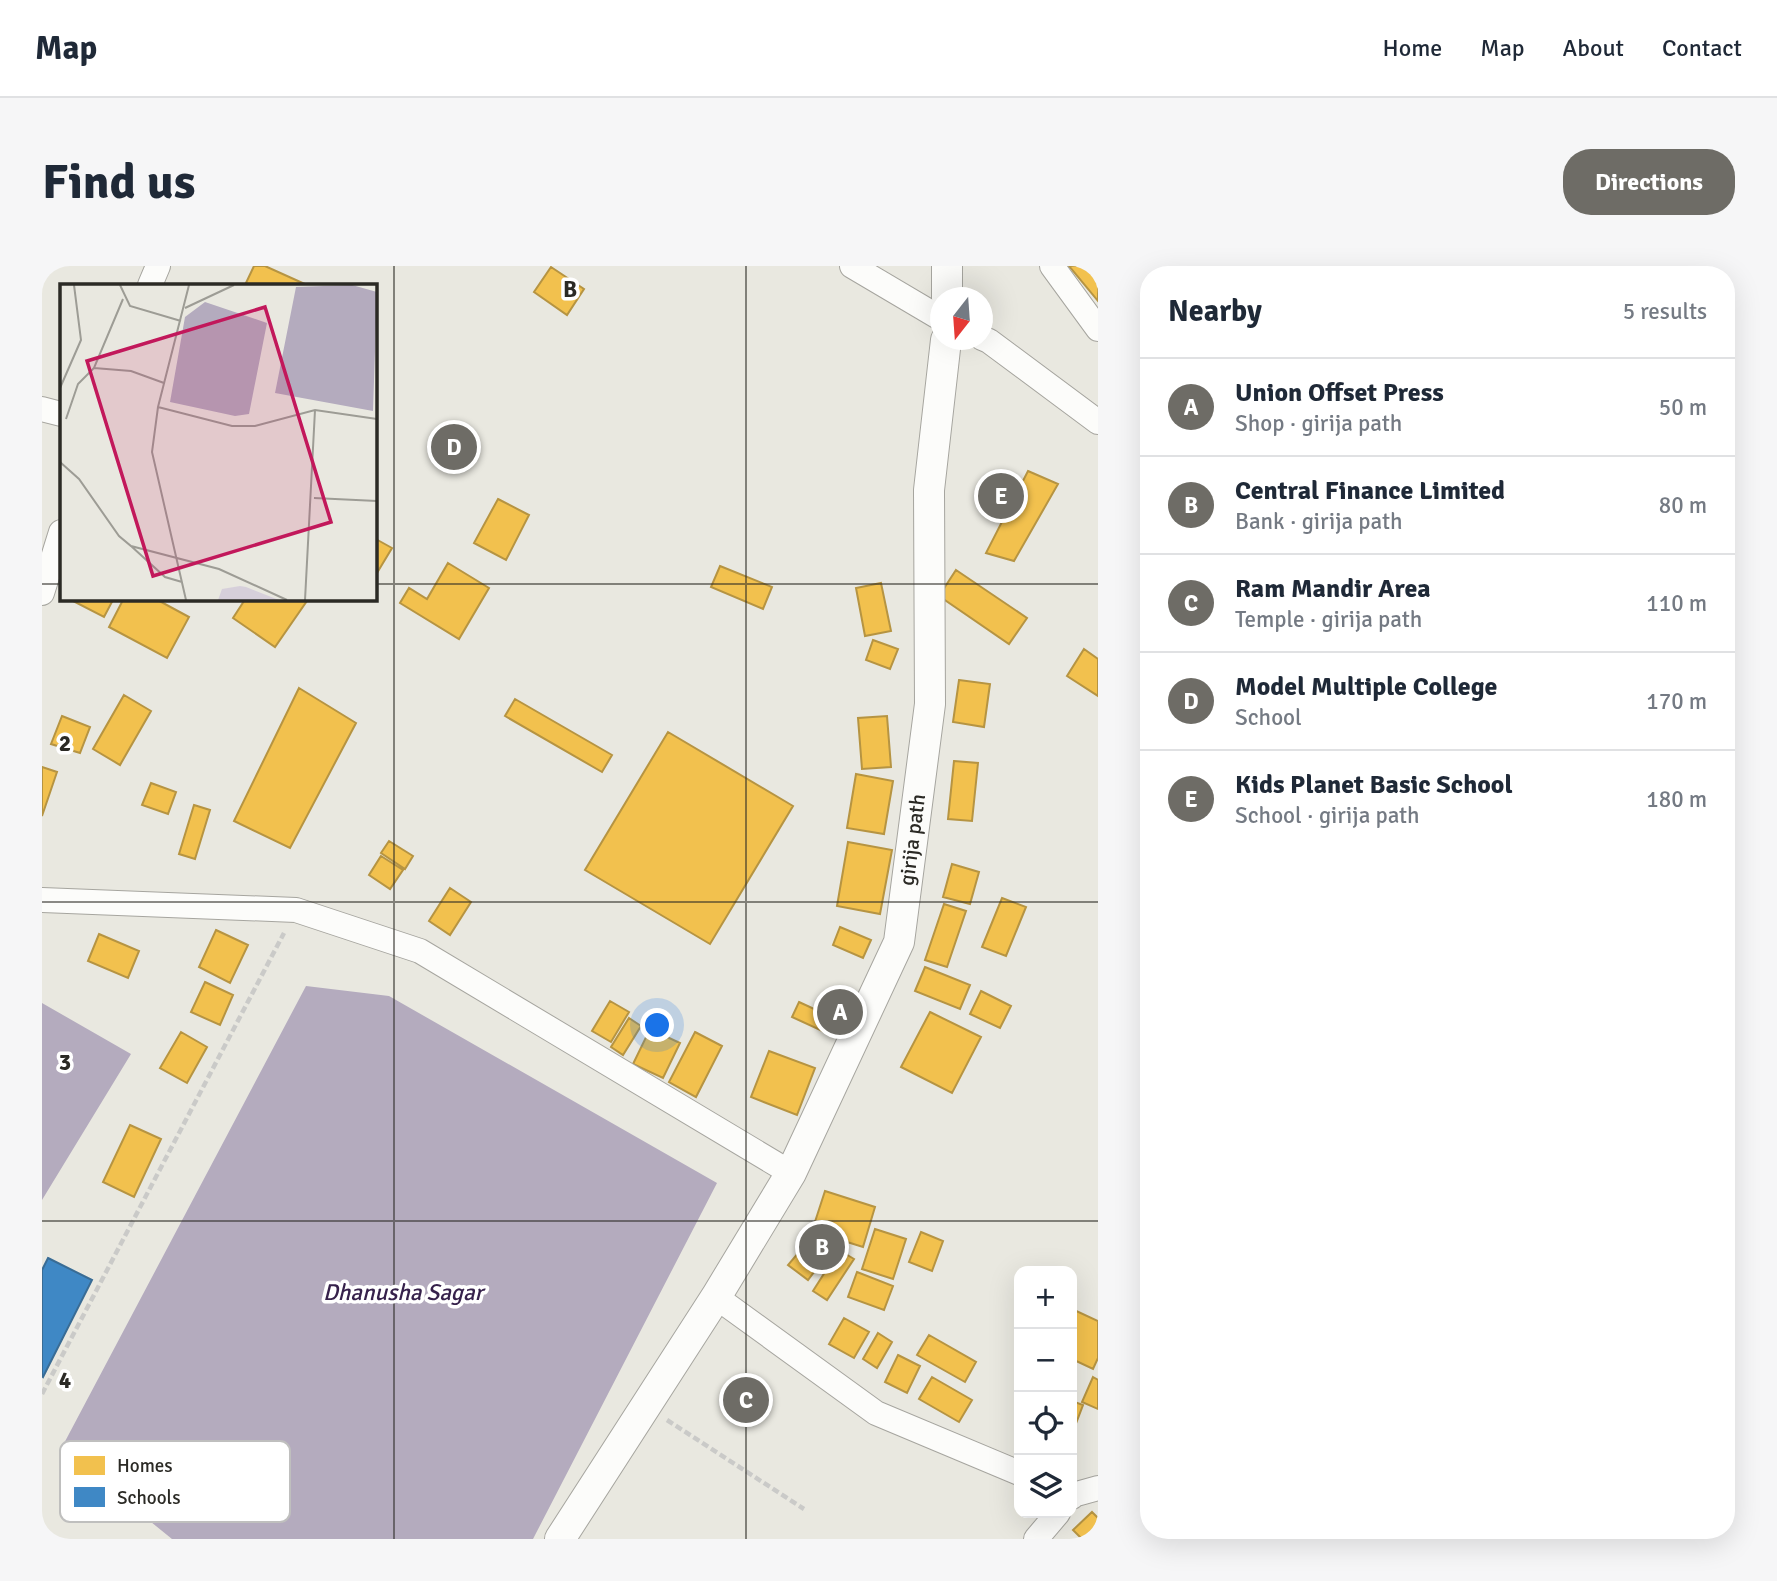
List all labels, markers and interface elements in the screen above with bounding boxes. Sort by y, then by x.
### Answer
text: Map [35,28,97,69]
text: Home [1382,33,1442,63]
text: Map [1480,33,1525,63]
text: About [1563,33,1624,63]
text: Contact [1662,33,1742,63]
button: Directions [1563,149,1735,215]
text: Find us [42,152,195,212]
text: B [563,275,577,304]
inset map [60,284,376,600]
north arrow [930,287,993,350]
text: Nearby [1168,293,1262,330]
text: 5 results [1623,297,1707,326]
text: Union Offset Press [1235,377,1444,409]
text: A [1184,393,1198,422]
text: 50 m [1659,393,1707,422]
text: Shop · girija path [1235,409,1402,438]
pin: D [431,421,477,473]
pin: E [978,470,1024,522]
text: Central Finance Limited [1235,475,1505,507]
text: B [1184,491,1198,520]
text: 80 m [1659,491,1707,520]
text: Bank · girija path [1235,507,1402,536]
text: Ram Mandir Area [1235,573,1431,605]
text: C [1184,589,1198,618]
text: 110 m [1646,589,1707,618]
text: Temple · girija path [1235,605,1422,634]
text: Model Multiple College [1235,671,1498,703]
text: D [1183,687,1199,716]
text: 170 m [1646,687,1707,716]
text: School [1235,703,1302,732]
text: 2 [59,729,71,758]
text: Kids Planet Basic School [1235,769,1513,801]
text: E [1184,785,1198,814]
text: 180 m [1646,785,1707,814]
street label: girija path [893,792,931,887]
text: School · girija path [1235,801,1420,830]
pin: A [817,986,863,1038]
your location [640,1008,674,1042]
text: 3 [59,1048,71,1077]
pin: B [799,1221,845,1273]
map controls [1014,1266,1077,1518]
button: + [1014,1266,1077,1329]
water label: Dhanusha Sagar [323,1278,487,1307]
button: − [1014,1329,1077,1392]
text: 4 [59,1366,71,1395]
pin: C [723,1374,769,1426]
button: locate [1014,1392,1077,1455]
legend [60,1441,290,1522]
text: Homes [117,1454,173,1478]
button: layers [1014,1455,1077,1518]
text: Schools [117,1486,181,1510]

